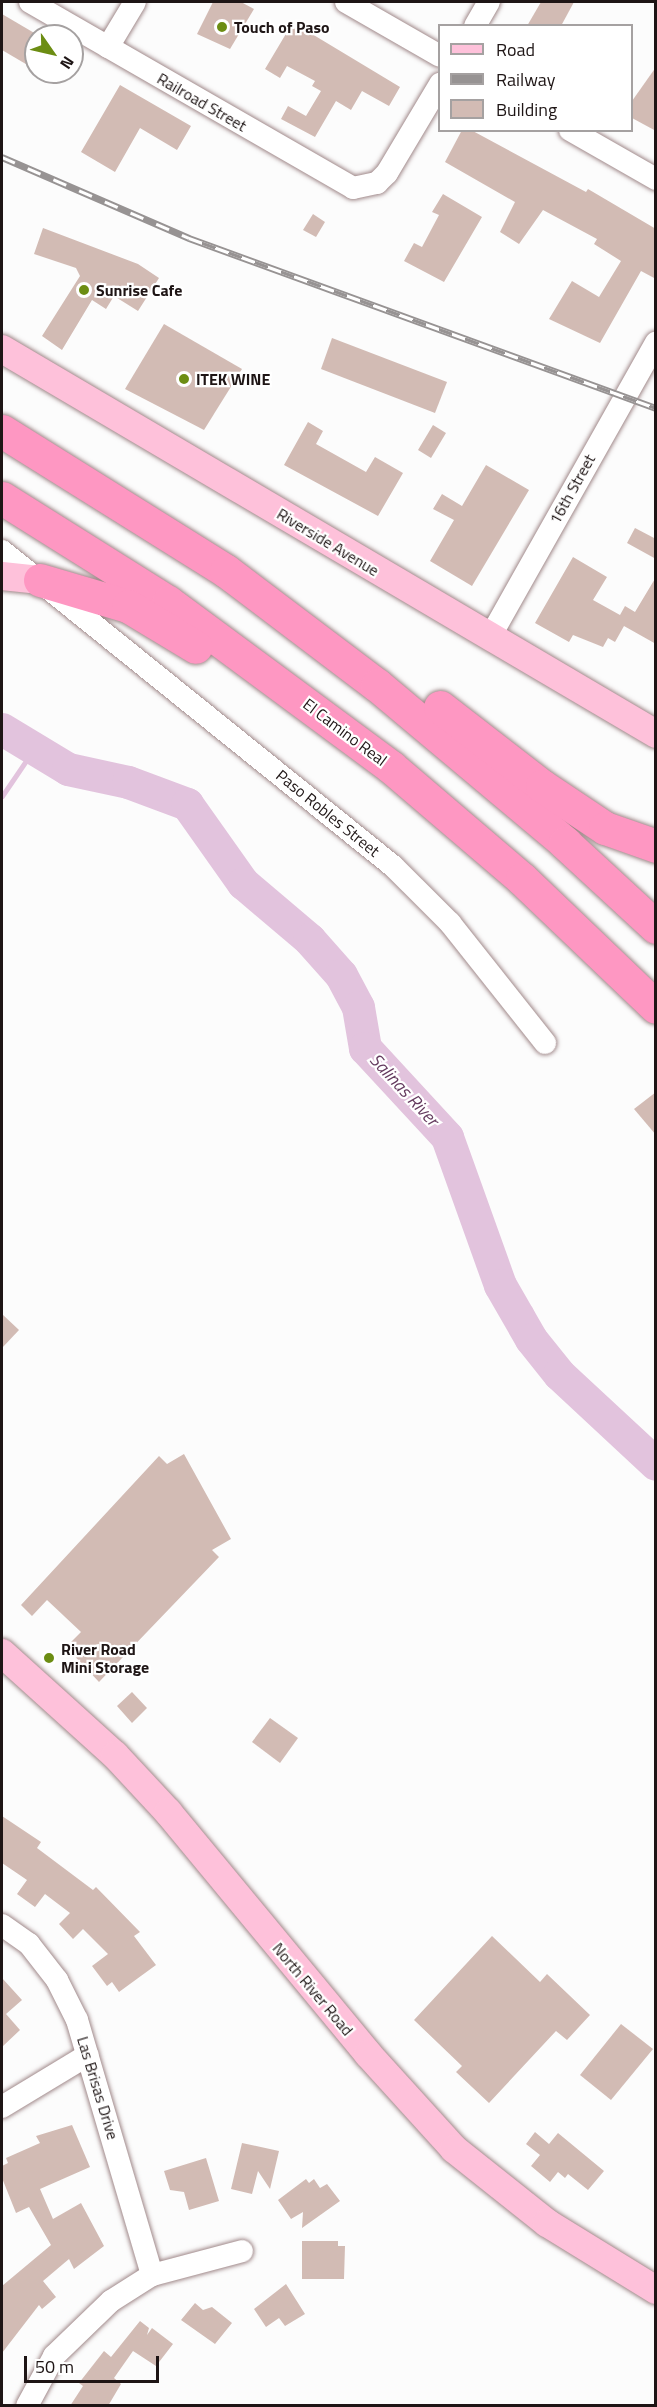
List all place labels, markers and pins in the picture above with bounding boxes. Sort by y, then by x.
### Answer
place label: Touch of Paso [234,17,330,37]
marker: Touch of Paso [215,20,229,34]
place label: Sunrise Cafe [96,280,182,300]
marker: Sunrise Cafe [77,283,91,297]
place label: ITEK WINE [196,369,270,389]
marker: ITEK WINE [177,372,191,386]
place label: River Road Mini Storage [61,1639,149,1677]
marker: River Road Mini Storage [42,1651,56,1665]

